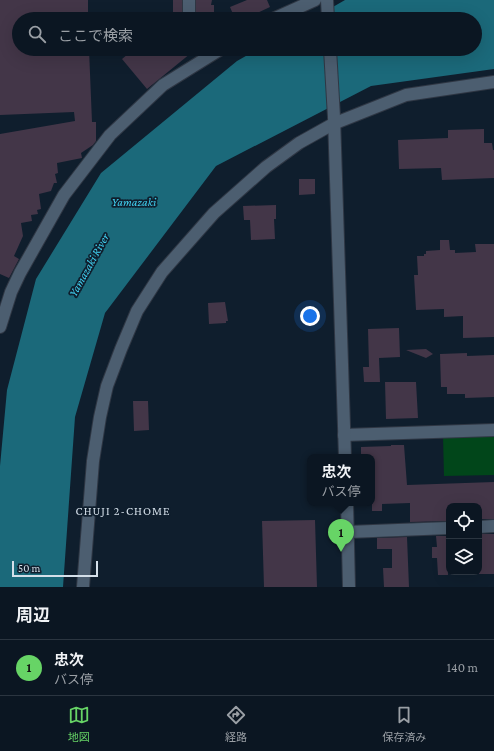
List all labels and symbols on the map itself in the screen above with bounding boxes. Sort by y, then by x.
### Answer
water label: Yamazaki [112,195,157,209]
water label: Yamazaki River [66,230,112,299]
your location [300,306,320,326]
district label: CHUJI 2-CHOME [76,504,170,518]
pin: 1 [328,519,354,552]
scale bar [12,559,98,578]

